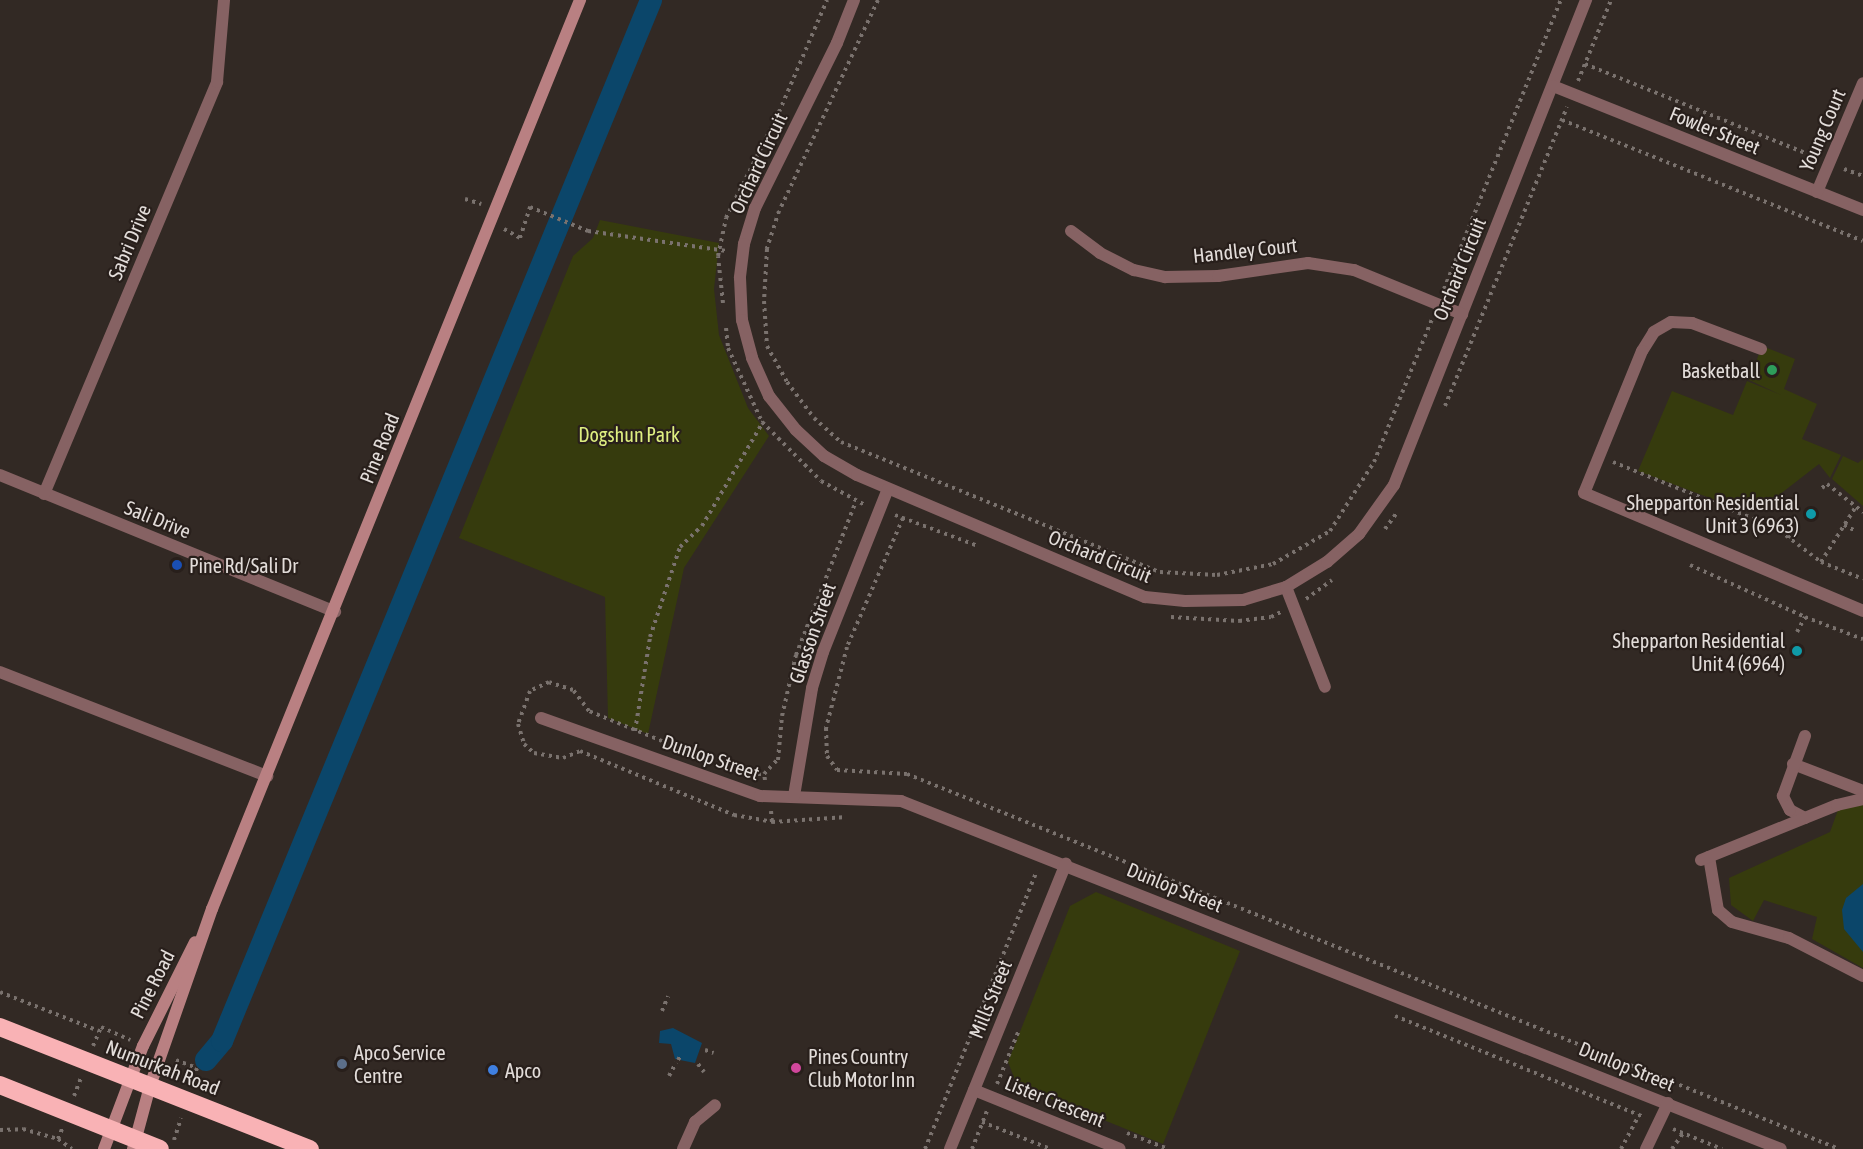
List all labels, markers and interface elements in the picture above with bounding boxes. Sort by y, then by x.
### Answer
street label: Young Court [1794,85,1850,175]
street label: Fowler Street [1666,101,1764,159]
street label: Orchard Circuit [724,109,792,217]
street label: Sabri Drive [102,201,156,283]
street label: Orchard Circuit [1427,214,1491,324]
street label: Handley Court [1192,233,1298,267]
place label: Basketball [1682,358,1760,382]
marker: Basketball [1765,363,1779,377]
street label: Pine Road [354,409,404,487]
park label: Dogshun Park [578,422,680,446]
place label: Shepparton Residential Unit 3 (6963) [1627,490,1799,537]
street label: Sali Drive [121,495,195,543]
marker: Shepparton Residential Unit 3 (6963) [1804,507,1818,521]
street label: Orchard Circuit [1045,524,1155,588]
place label: Pine Rd/Sali Dr [189,553,298,577]
marker: Pine Rd/Sali Dr [170,558,184,572]
street label: Glasson Street [784,579,840,687]
place label: Shepparton Residential Unit 4 (6964) [1613,628,1785,675]
marker: Shepparton Residential Unit 4 (6964) [1790,644,1804,658]
street label: Dunlop Street [659,729,763,785]
street label: Dunlop Street [1124,857,1226,917]
street label: Pine Road [125,946,179,1022]
street label: Mills Street [963,956,1017,1042]
street label: Numurkah Road [103,1034,223,1100]
street label: Dunlop Street [1576,1036,1678,1096]
place label: Apco Service Centre [354,1040,446,1087]
place label: Pines Country Club Motor Inn [808,1044,915,1091]
marker: Apco Service Centre [335,1057,349,1071]
place label: Apco [505,1058,541,1082]
marker: Pines Country Club Motor Inn [789,1061,803,1075]
marker: Apco [486,1063,500,1077]
street label: Lister Crescent [1002,1070,1108,1132]

